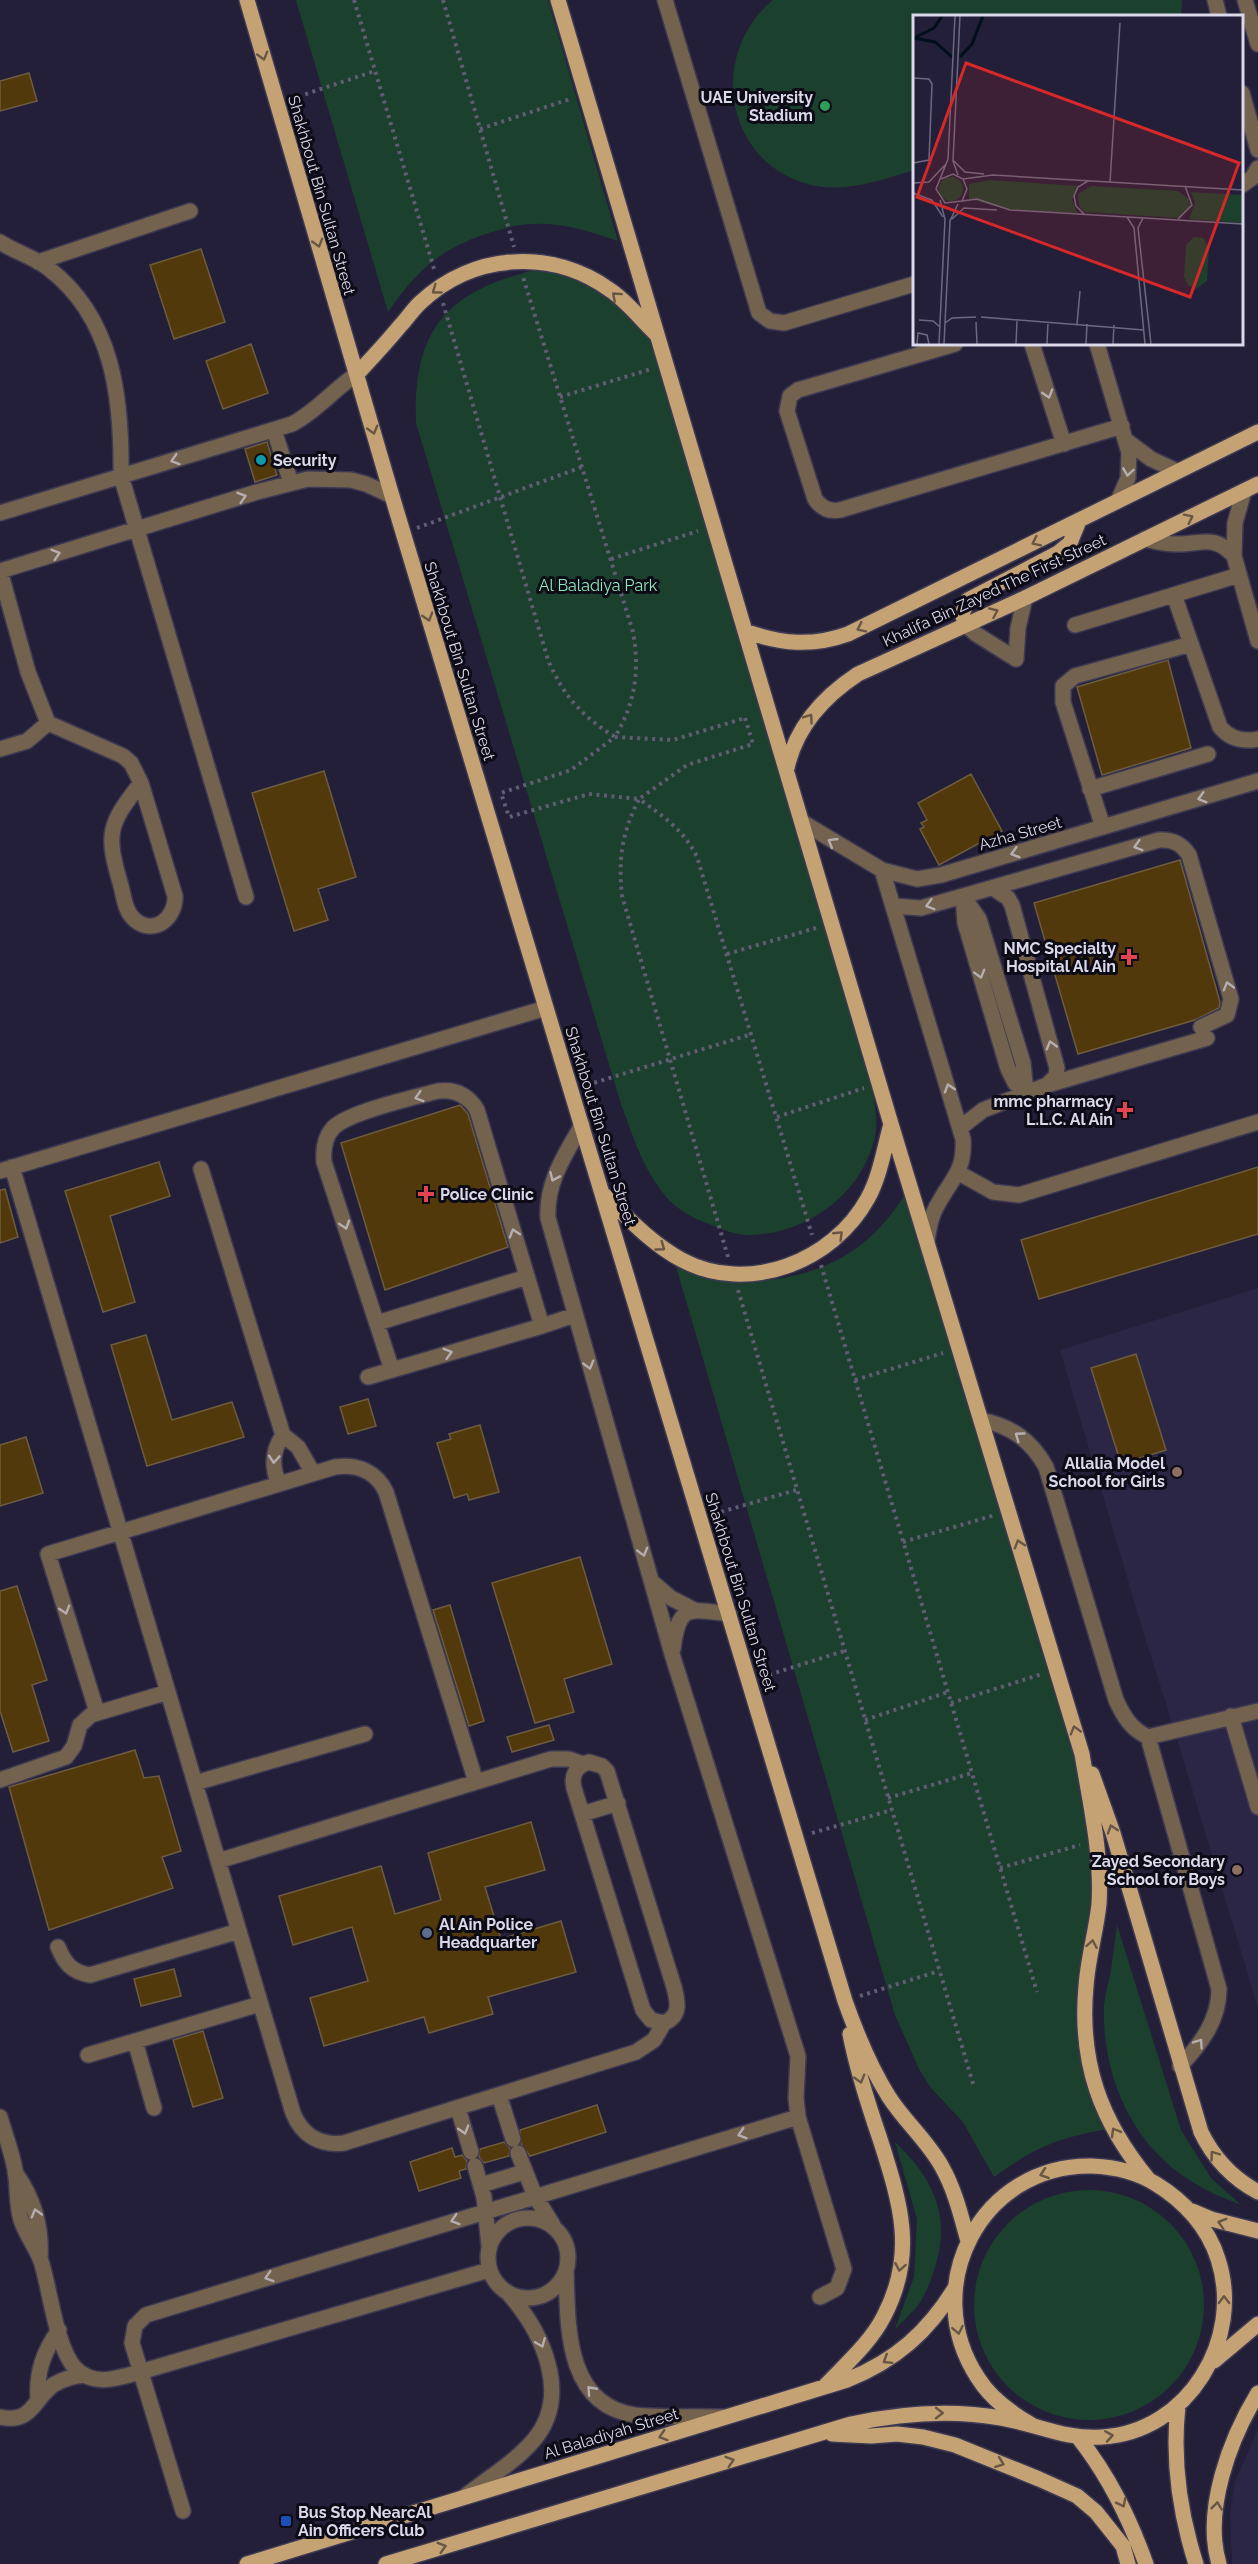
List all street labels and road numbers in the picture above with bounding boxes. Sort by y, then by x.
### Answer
street label: Shakhbout Bin Sultan Street [284,93,359,298]
street label: Khalifa Bin Zayed The First Street [880,530,1109,651]
street label: Shakhbout Bin Sultan Street [420,559,499,763]
street label: Azha Street [977,812,1064,854]
street label: Shakhbout Bin Sultan Street [561,1024,640,1228]
street label: Shakhbout Bin Sultan Street [701,1490,780,1694]
street label: Al Baladiyah Street [542,2404,681,2463]

